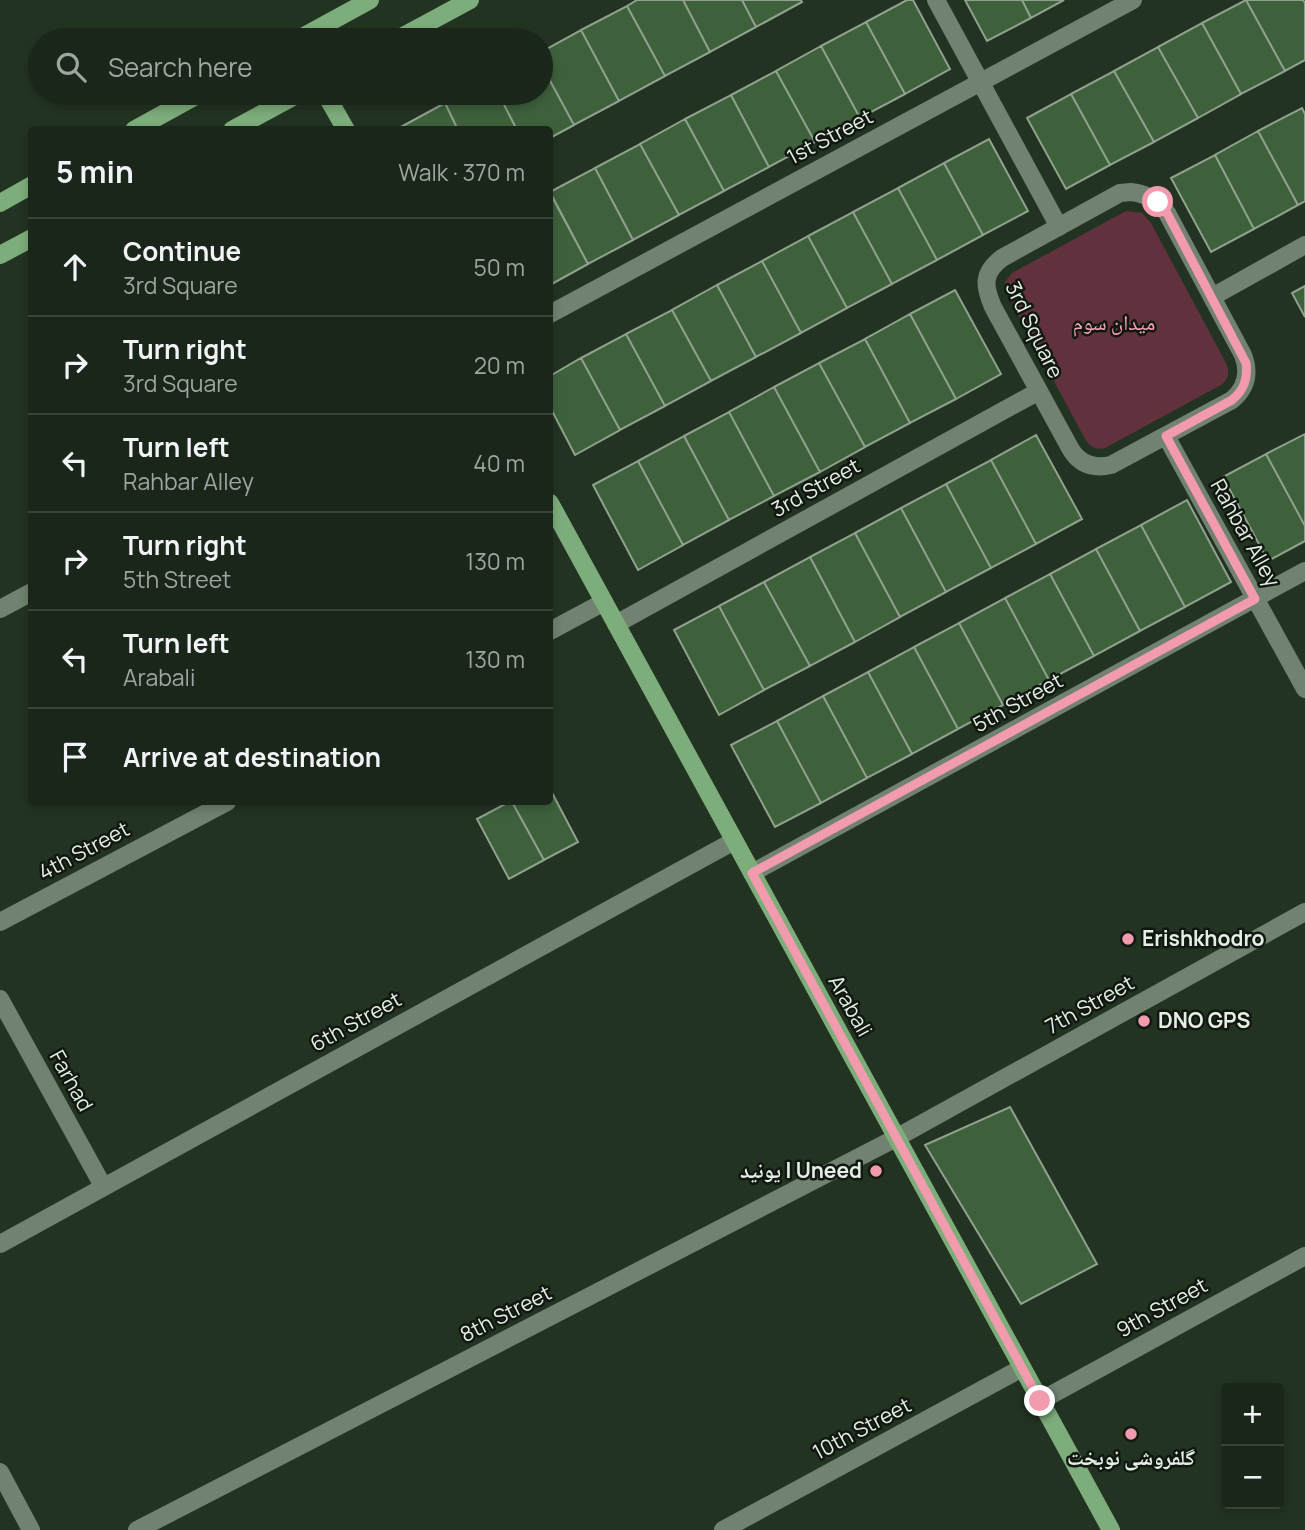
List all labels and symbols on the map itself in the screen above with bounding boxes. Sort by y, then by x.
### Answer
street label: 1st Street [782,102,877,170]
route start [1142,186,1173,217]
street label: 3rd Square [999,276,1070,383]
park label: میدان سوم [1073,308,1155,337]
street label: 3rd Street [766,451,865,523]
street label: Rahbar Alley [1205,473,1287,592]
street label: 5th Street [967,666,1068,738]
street label: 4th Street [33,814,134,886]
place label: Erishkhodro [1142,924,1265,952]
marker: Erishkhodro [1120,931,1136,947]
street label: 7th Street [1040,968,1139,1040]
street label: Arabali [823,970,879,1041]
street label: 6th Street [305,985,406,1058]
place label: DNO GPS [1158,1006,1250,1034]
marker: DNO GPS [1136,1013,1152,1029]
street label: Farhad [44,1045,100,1116]
place label: یونید | Uneed [740,1156,862,1184]
marker: یونید | Uneed [868,1163,884,1179]
street label: 9th Street [1111,1271,1212,1344]
street label: 8th Street [455,1278,556,1348]
route end [1024,1385,1055,1416]
street label: 10th Street [807,1390,916,1466]
marker: گلفروشی نوبخت [1123,1426,1139,1442]
place label: گلفروشی نوبخت [1067,1443,1195,1471]

